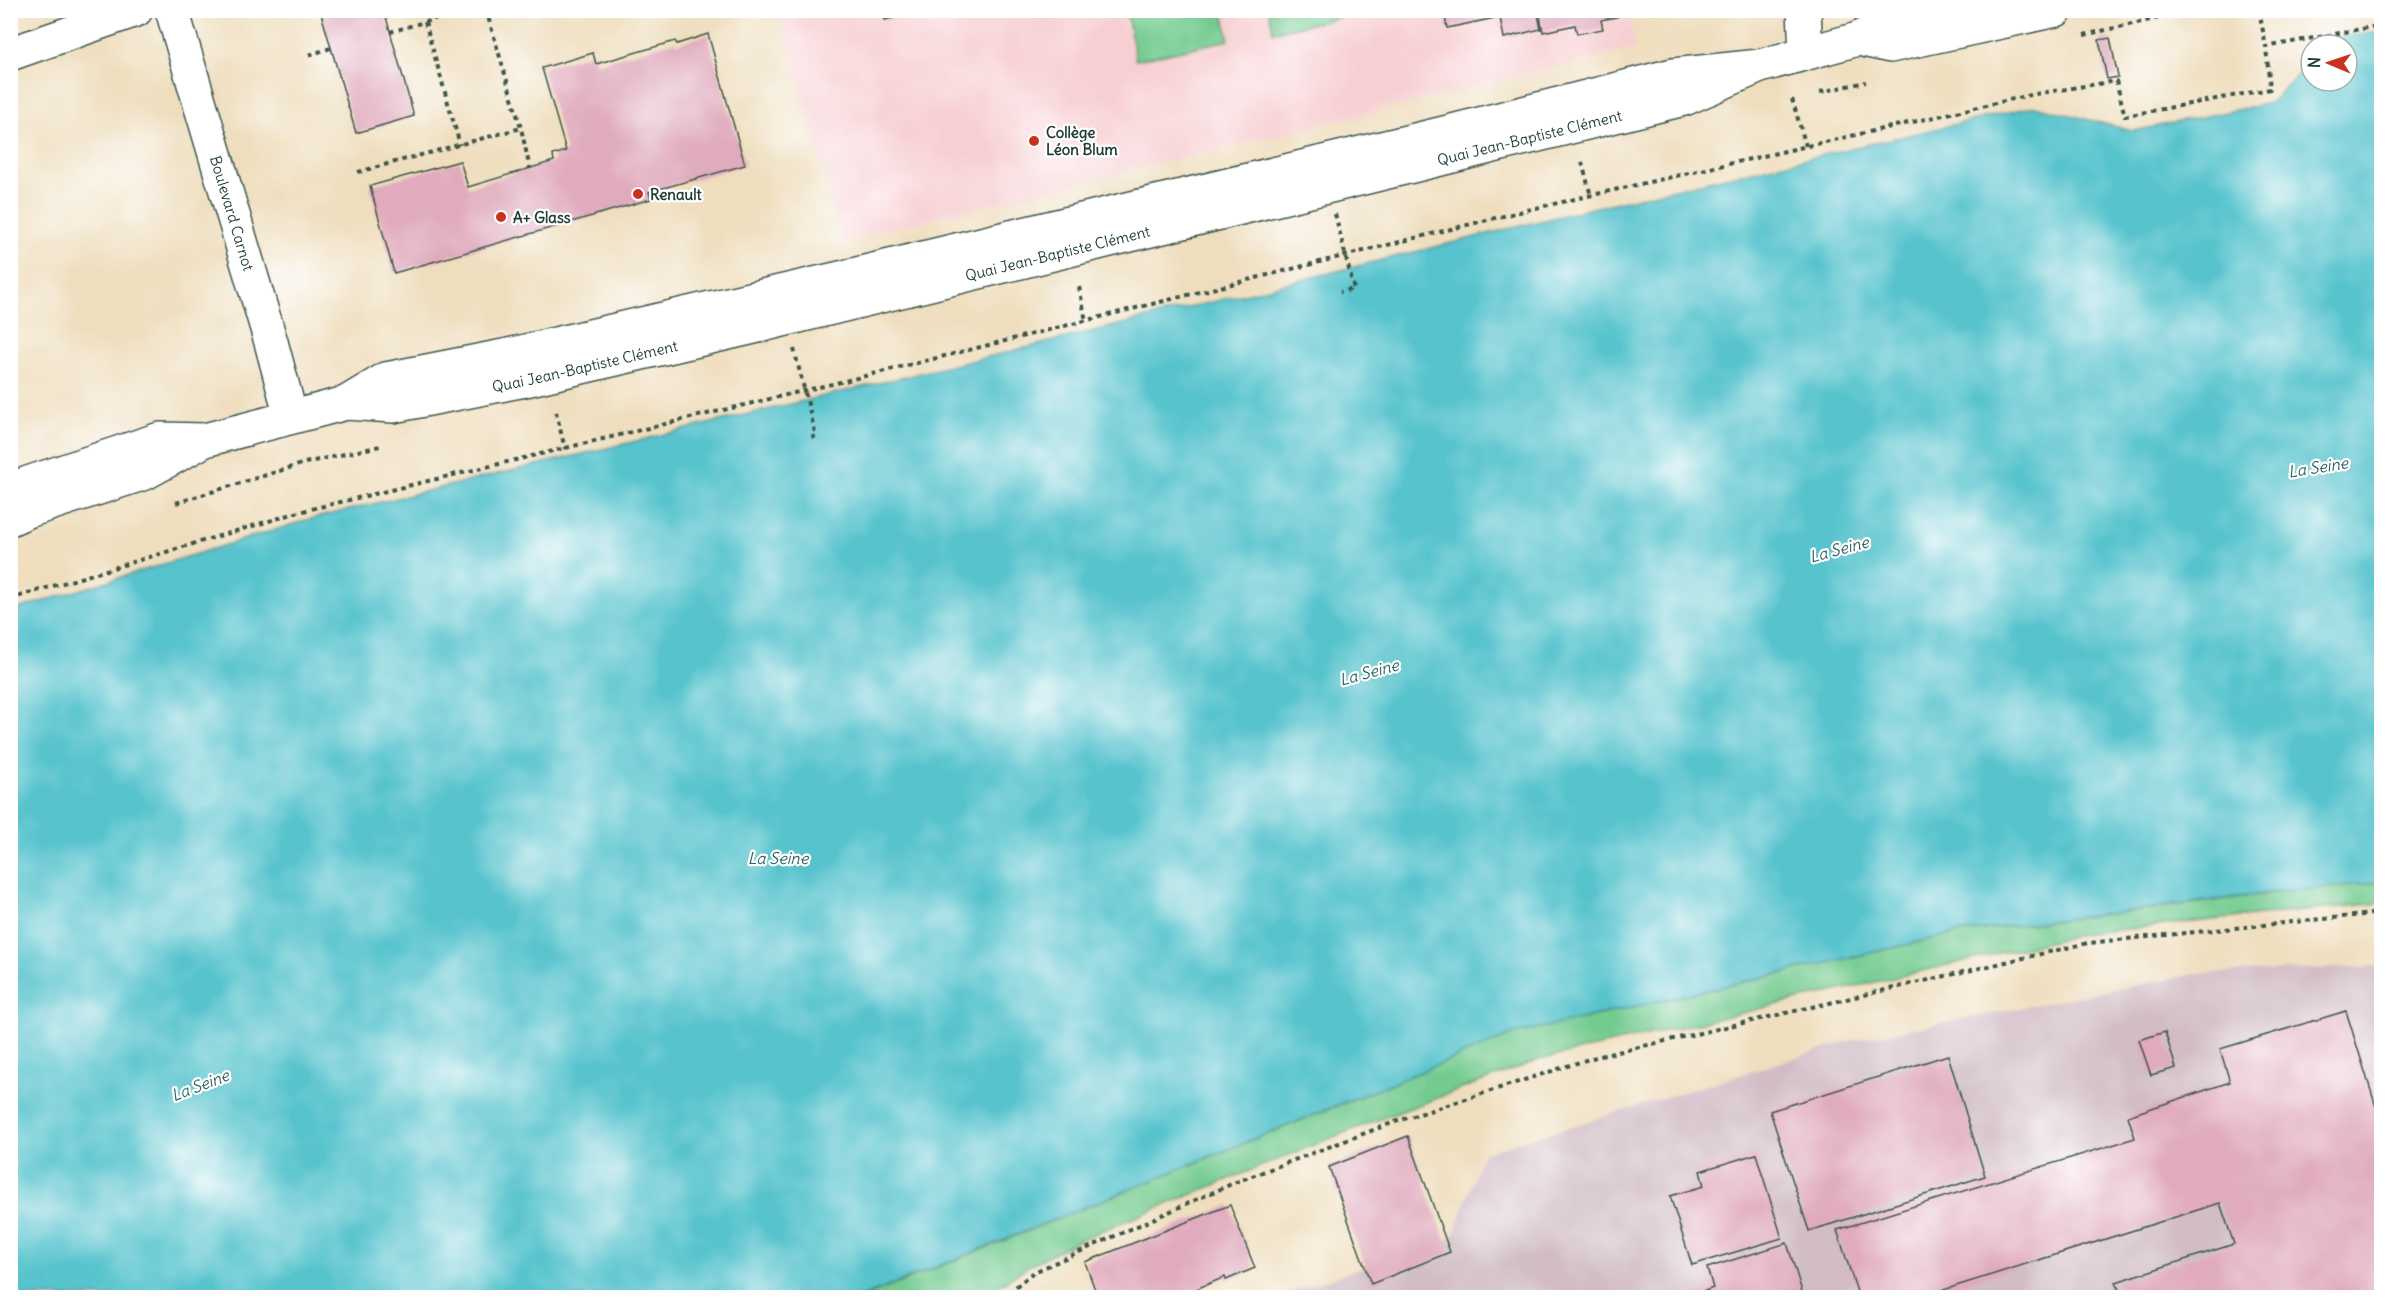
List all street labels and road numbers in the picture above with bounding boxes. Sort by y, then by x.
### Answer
street label: Quai Jean-Baptiste Clément [1435,105,1624,169]
street label: Boulevard Carnot [206,153,259,273]
street label: Quai Jean-Baptiste Clément [963,221,1152,285]
street label: Quai Jean-Baptiste Clément [490,336,679,396]

